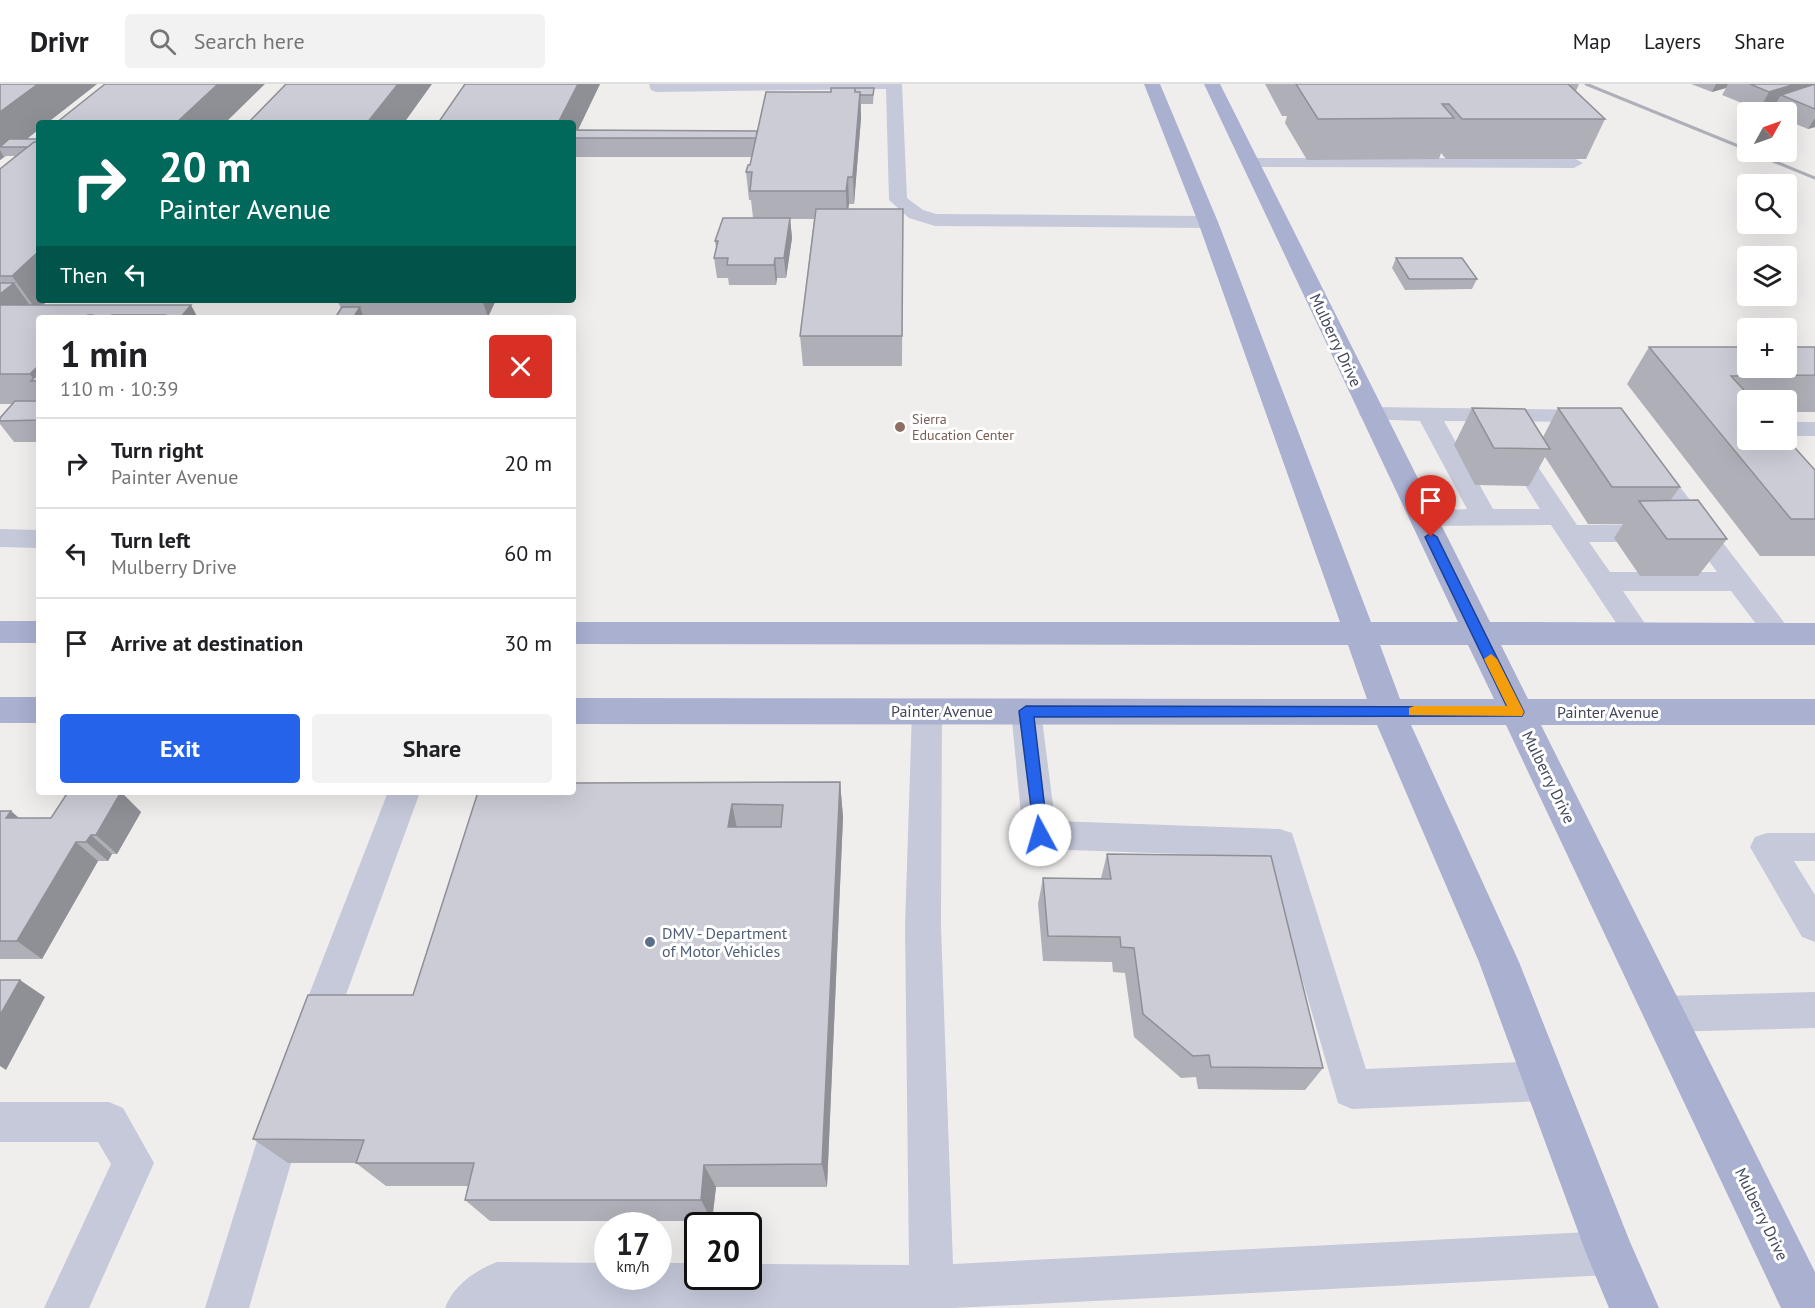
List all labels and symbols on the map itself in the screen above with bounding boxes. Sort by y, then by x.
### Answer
north arrow [1737,102,1797,162]
street label: Mulberry Drive [1306,290,1366,390]
place label: Sierra Education Center [912,410,1014,444]
marker: Sierra Education Center [893,420,907,434]
pin [1405,475,1456,537]
street label: Painter Avenue [891,701,993,721]
street label: Painter Avenue [1557,702,1659,722]
street label: Mulberry Drive [1518,727,1580,827]
position arrow [1008,803,1072,867]
place label: DMV - Department of Motor Vehicles [662,923,788,961]
marker: DMV - Department of Motor Vehicles [643,935,657,949]
street label: Mulberry Drive [1731,1164,1793,1264]
speed limit sign: 20 [684,1212,762,1290]

